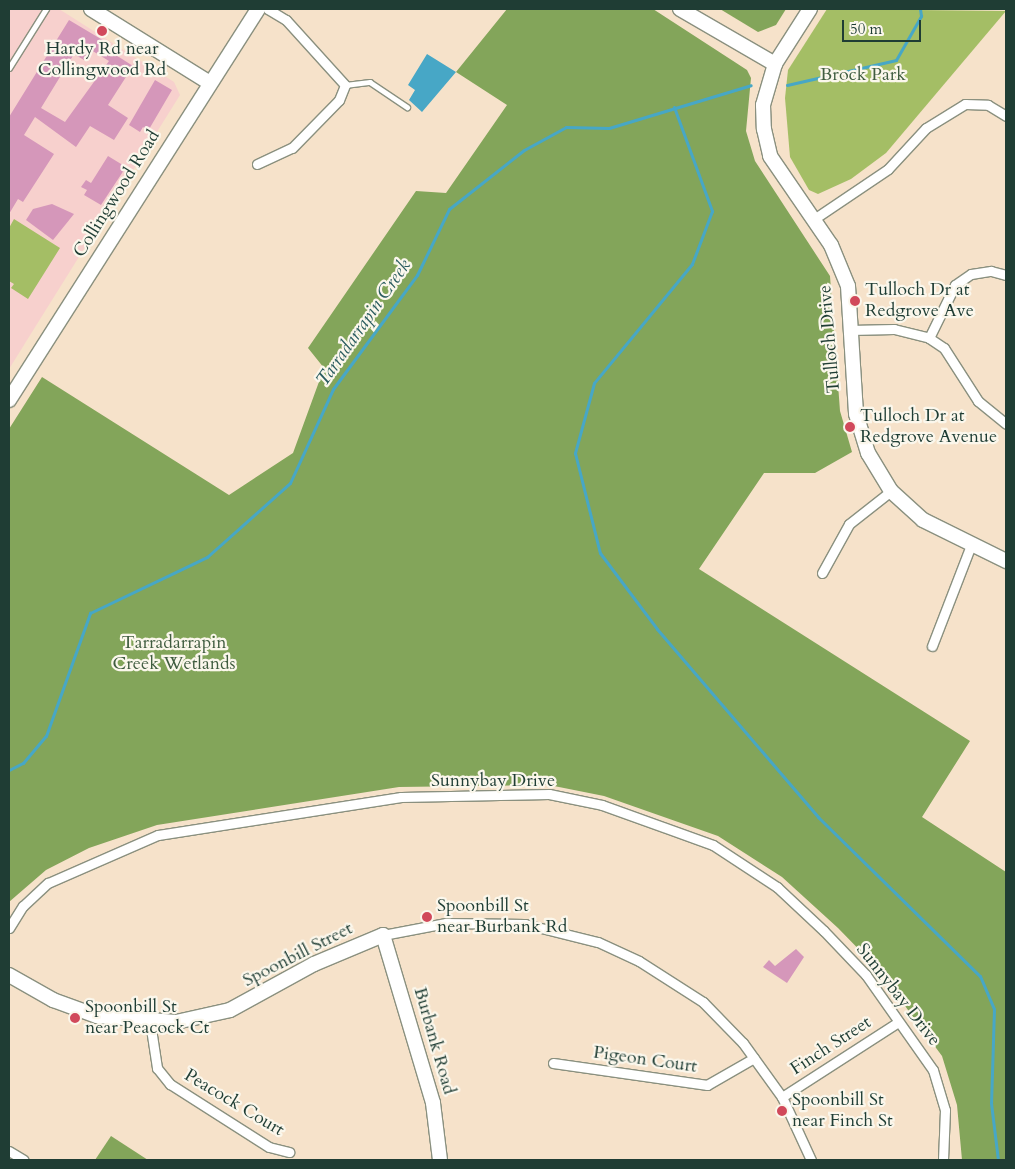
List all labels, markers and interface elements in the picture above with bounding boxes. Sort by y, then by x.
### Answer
scale bar [845,10,924,42]
text: 50 m [850,19,882,39]
marker: Hardy Rd near Collingwood Rd [96,25,108,37]
place label: Hardy Rd near Collingwood Rd [38,39,166,82]
park label: Brock Park [820,64,906,86]
street label: Collingwood Road [69,126,165,262]
water label: Tarradarrapin Creek [312,255,416,391]
place label: Tulloch Dr at Redgrove Ave [865,280,974,322]
street label: Tulloch Drive [815,284,845,394]
marker: Tulloch Dr at Redgrove Ave [849,295,861,307]
place label: Tulloch Dr at Redgrove Avenue [860,406,997,448]
marker: Tulloch Dr at Redgrove Avenue [844,421,856,433]
park label: Tarradarrapin Creek Wetlands [112,633,236,676]
street label: Sunnybay Drive [431,770,555,792]
place label: Spoonbill St near Burbank Rd [437,896,567,939]
marker: Spoonbill St near Burbank Rd [421,911,433,923]
street label: Spoonbill Street [240,918,356,992]
street label: Sunnybay Drive [851,939,945,1051]
street label: Burbank Road [408,985,460,1097]
place label: Spoonbill St near Peacock Ct [85,997,209,1040]
marker: Spoonbill St near Peacock Ct [69,1012,81,1024]
street label: Finch Street [787,1012,875,1080]
street label: Pigeon Court [592,1042,698,1078]
street label: Peacock Court [180,1065,288,1141]
place label: Spoonbill St near Finch St [792,1090,893,1132]
marker: Spoonbill St near Finch St [776,1105,788,1117]

